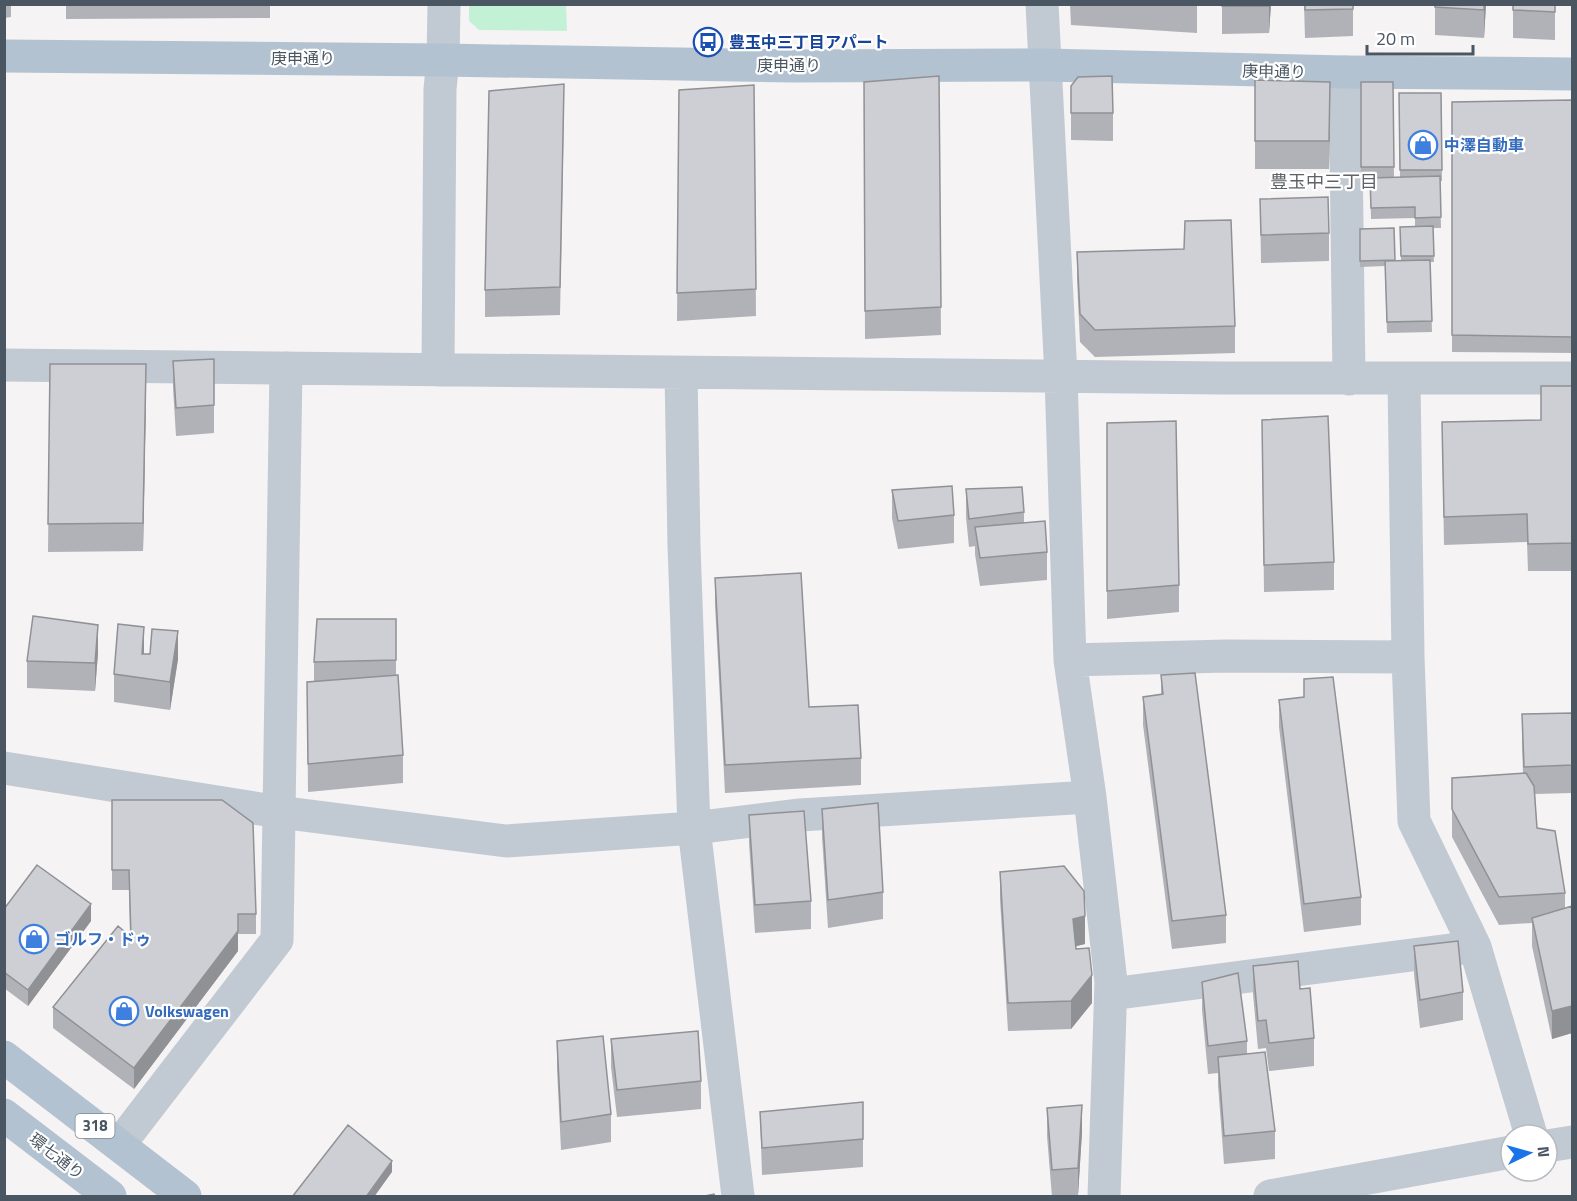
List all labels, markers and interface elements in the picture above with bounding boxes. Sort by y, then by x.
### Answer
scale bar [1367,18,1474,56]
text: 20 m [1376,25,1415,52]
bus stop icon: 豊玉中三丁目アパート [692,26,724,58]
place label: 豊玉中三丁目アパート [729,30,889,54]
street label: 庚申通り [271,46,335,70]
street label: 庚申通り [757,53,821,77]
street label: 庚申通り [1242,58,1306,84]
shop icon: 中澤自動車 [1407,129,1439,161]
place label: 中澤自動車 [1444,133,1524,157]
district label: 豊玉中三丁目 [1270,168,1378,195]
shop icon: ゴルフ・ドゥ [18,923,50,955]
place label: ゴルフ・ドゥ [55,927,151,951]
shop icon: Volkswagen [108,995,140,1027]
place label: Volkswagen [145,999,229,1023]
road number: 318 [76,1114,115,1138]
north arrow [1499,1123,1559,1183]
street label: 環七通り [24,1127,90,1185]
text: N [1532,1145,1556,1158]

